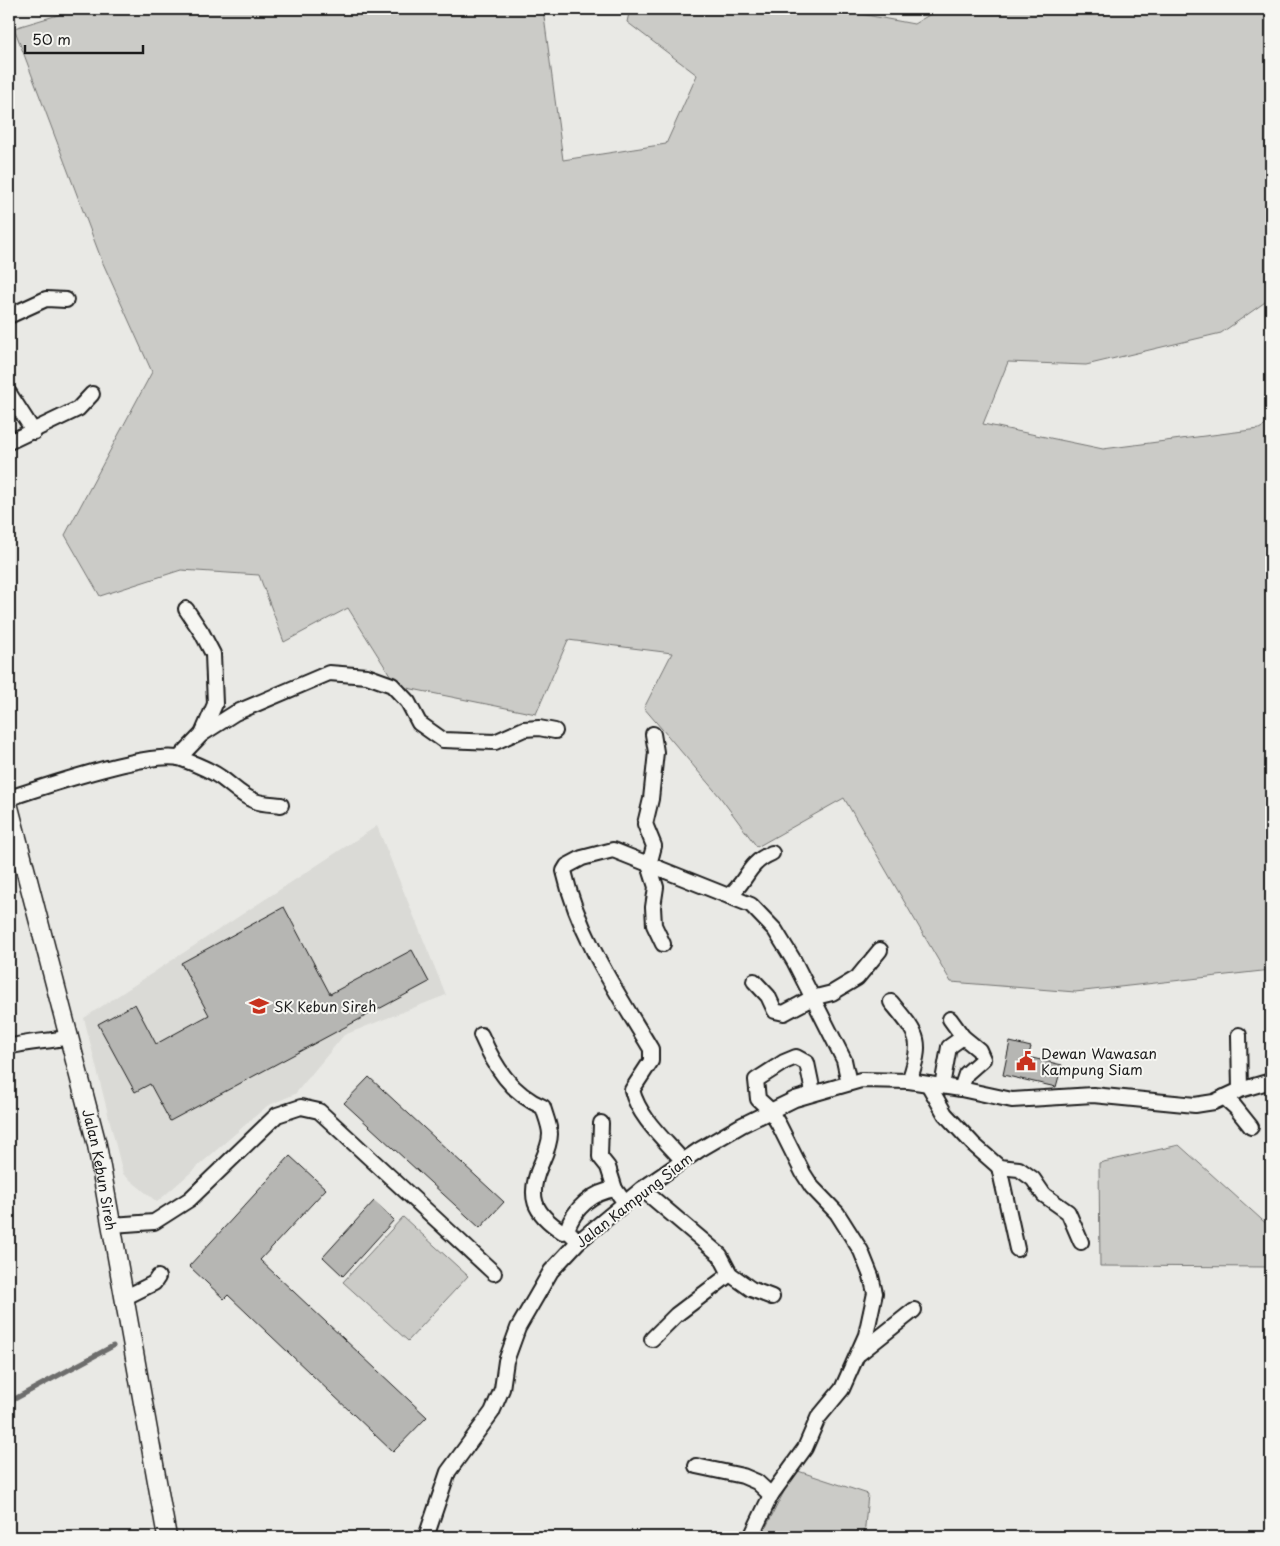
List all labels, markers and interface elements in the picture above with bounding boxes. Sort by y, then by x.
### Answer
scale bar [25,22,142,54]
text: 50 m [32,27,71,50]
school or university icon: SK Kebun Sireh [248,995,270,1017]
place label: SK Kebun Sireh [274,996,376,1017]
place label: Dewan Wawasan Kampung Siam [1041,1043,1157,1080]
public building icon: Dewan Wawasan Kampung Siam [1015,1050,1037,1072]
street label: Jalan Kebun Sireh [78,1107,123,1232]
street label: Jalan Kampung Siam [571,1148,697,1252]

